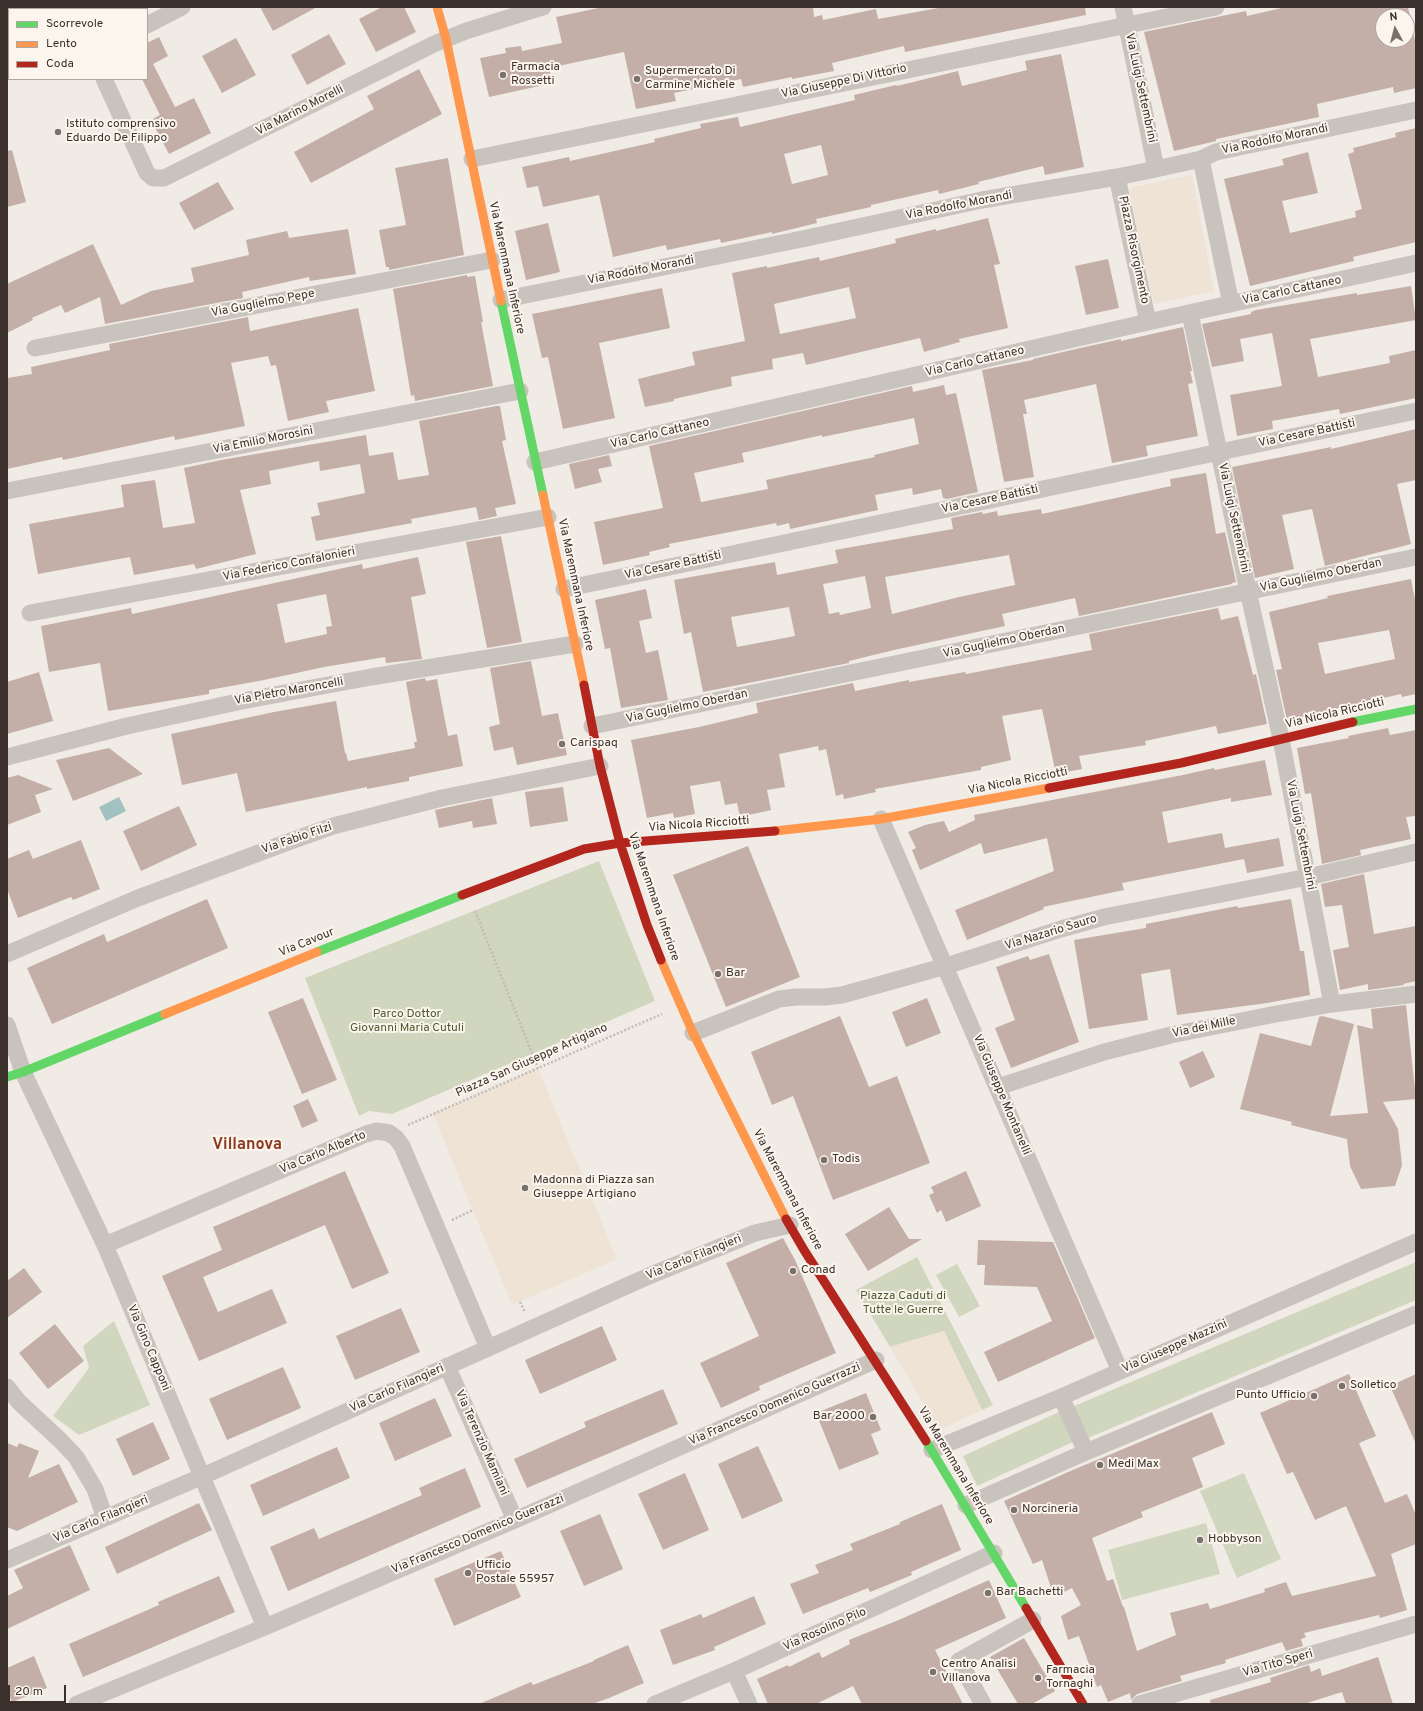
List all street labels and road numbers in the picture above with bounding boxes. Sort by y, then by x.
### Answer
street label: Via Luigi Settembrini [1121,32,1159,144]
street label: Via Giuseppe Di Vittorio [780,62,908,102]
street label: Via Marino Morelli [254,83,346,139]
street label: Via Rodolfo Morandi [1221,122,1329,158]
street label: Via Rodolfo Morandi [904,189,1014,223]
street label: Piazza Risorgimento [1115,195,1151,305]
street label: Via Maremmana Inferiore [485,200,527,336]
street label: Via Rodolfo Morandi [586,254,696,288]
street label: Via Carlo Cattaneo [1241,273,1343,309]
street label: Via Guglielmo Pepe [210,287,316,321]
street label: Via Carlo Cattaneo [924,344,1026,380]
street label: Via Carlo Cattaneo [609,416,711,452]
street label: Via Cesare Battisti [1257,417,1357,451]
street label: Via Emilio Morosini [212,424,314,458]
street label: Via Luigi Settembrini [1214,462,1252,574]
street label: Via Cesare Battisti [940,483,1040,517]
street label: Via Maremmana Inferiore [554,517,596,653]
street label: Via Federico Confalonieri [222,545,356,585]
street label: Via Cesare Battisti [623,549,723,583]
street label: Via Guglielmo Oberdan [1259,556,1383,596]
street label: Via Guglielmo Oberdan [942,622,1066,662]
street label: Via Pietro Maroncelli [233,675,345,709]
street label: Via Guglielmo Oberdan [625,687,749,727]
street label: Via Nicola Ricciotti [1284,696,1386,732]
street label: Via Nicola Ricciotti [967,765,1069,799]
street label: Via Luigi Settembrini [1282,779,1318,891]
street label: Via Nicola Ricciotti [648,814,750,836]
street label: Via Fabio Filzi [260,820,334,858]
street label: Via Maremmana Inferiore [624,831,682,963]
street label: Via Nazario Sauro [1003,912,1099,954]
street label: Via Cavour [277,925,337,961]
street label: Via dei Mille [1171,1014,1237,1042]
street label: Piazza San Giuseppe Artigiano [454,1021,610,1101]
street label: Via Giuseppe Montanelli [969,1033,1033,1157]
street label: Via Maremmana Inferiore [749,1127,825,1253]
street label: Via Carlo Alberto [278,1128,368,1178]
street label: Via Carlo Filangieri [644,1232,744,1284]
street label: Via Gino Capponi [123,1303,173,1393]
street label: Via Giuseppe Mazzini [1120,1317,1230,1377]
street label: Via Francesco Domenico Guerrazzi [687,1361,863,1449]
street label: Via Carlo Filangieri [348,1362,446,1416]
street label: Via Terenzio Mamiani [451,1388,511,1498]
street label: Via Maremmana Inferiore [914,1404,996,1528]
street label: Via Francesco Domenico Guerrazzi [389,1492,567,1578]
street label: Via Carlo Filangieri [51,1493,151,1547]
street label: Via Rosolino Pilo [781,1605,869,1655]
street label: Via Tito Speri [1241,1647,1315,1681]

